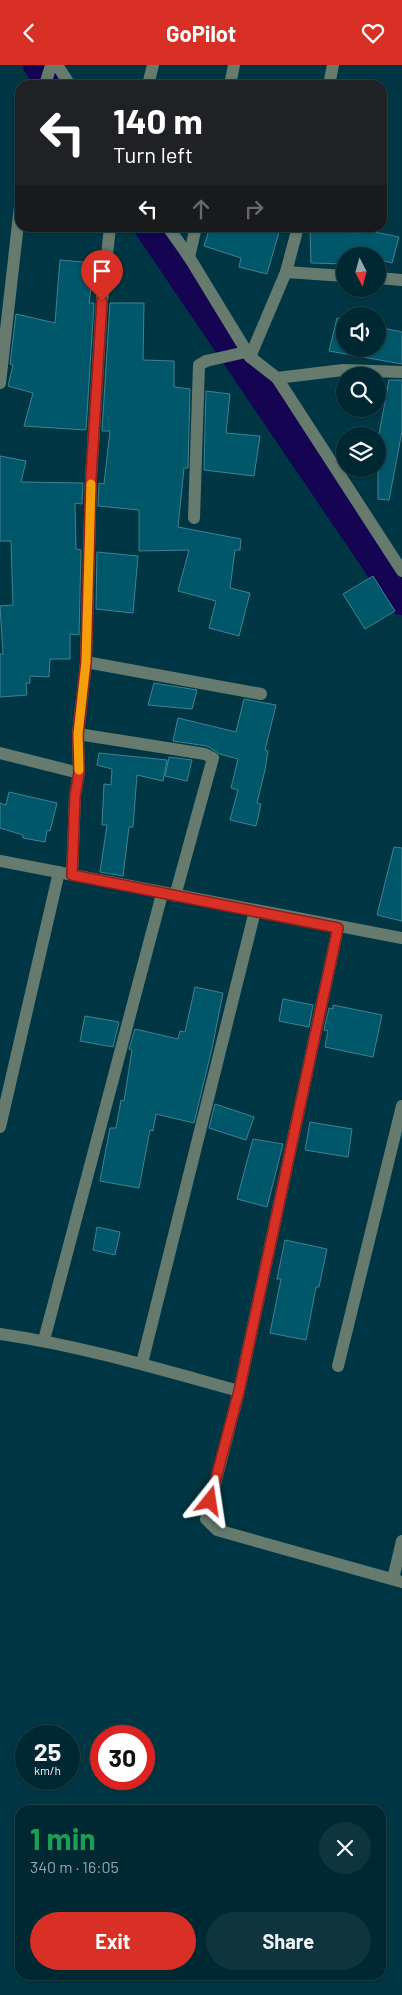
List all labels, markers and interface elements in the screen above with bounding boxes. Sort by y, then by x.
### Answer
icon: back [15,19,43,47]
icon: heart [359,19,387,47]
text: GoPilot [166,20,236,46]
text: 140 m [113,99,203,141]
icon: left [30,100,95,165]
text: Turn left [113,141,193,167]
icon: left [134,195,162,223]
icon: ahead [187,195,215,223]
icon: right [240,195,268,223]
north arrow [336,247,386,297]
map controls [336,247,386,477]
pin [81,250,123,301]
icon: arrive [88,257,116,285]
button: sound [336,307,386,357]
button: search [336,367,386,417]
button: layers [336,427,386,477]
position arrow [183,1474,235,1526]
speed limit sign: 30 [90,1725,155,1790]
text: 25 [34,1736,61,1766]
text: km/h [34,1763,61,1777]
text: 1 min [30,1820,96,1856]
button: close [319,1822,371,1874]
text: 340 m · 16:05 [30,1857,119,1876]
button: Exit [30,1912,196,1970]
button: Share [206,1912,371,1970]

